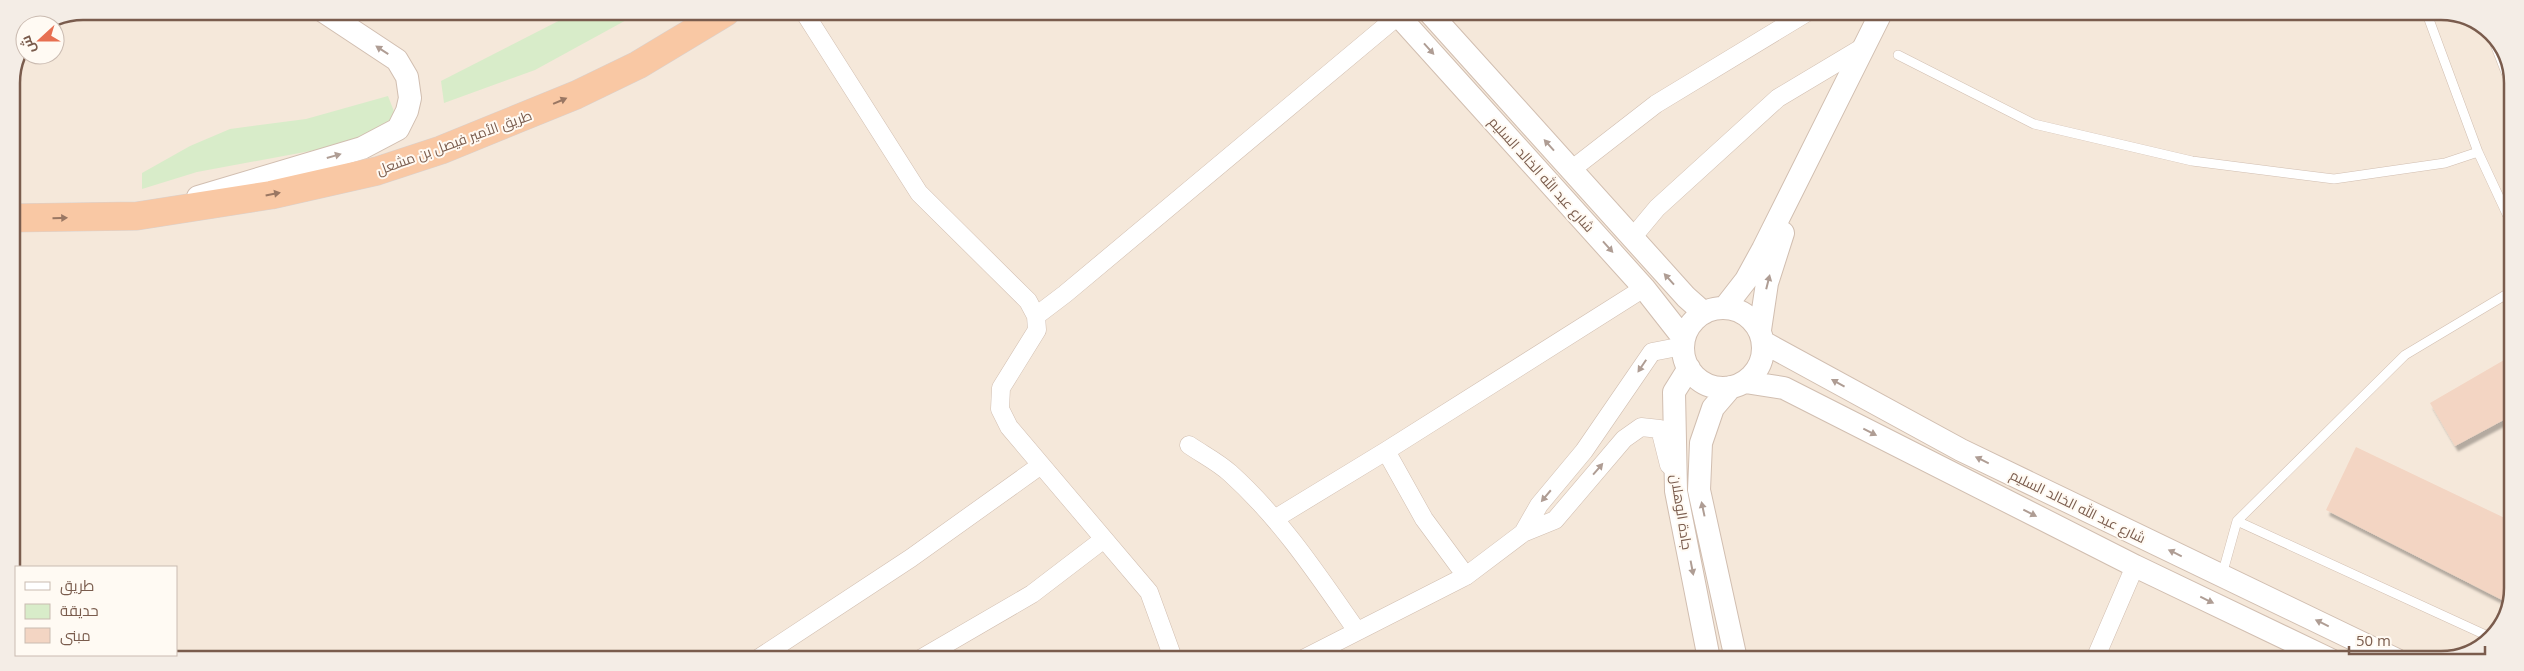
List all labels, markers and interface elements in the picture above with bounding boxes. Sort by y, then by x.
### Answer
north arrow [15,15,65,65]
text: ش [15,33,39,57]
one-way arrow [1423,42,1435,54]
one-way arrow [375,45,389,55]
one-way arrow [553,97,567,105]
street label: طريق الأمير فيصل بن مشعل [374,105,534,179]
street label: شارع عبد الله الخالد السليم [1484,112,1599,236]
one-way arrow [1543,138,1554,151]
one-way arrow [327,152,342,160]
one-way arrow [266,190,282,198]
one-way arrow [52,214,68,222]
one-way arrow [1602,241,1614,253]
one-way arrow [1663,273,1675,285]
one-way arrow [1764,275,1772,290]
one-way arrow [1638,359,1647,373]
one-way arrow [1831,379,1846,387]
one-way arrow [1863,428,1877,436]
one-way arrow [1974,455,1989,464]
one-way arrow [1593,462,1604,475]
street label: شارع عبد الله الخالد السليم [2006,465,2149,548]
street label: جادة الوهلان [1667,473,1697,551]
one-way arrow [1540,490,1552,502]
one-way arrow [1699,500,1707,516]
one-way arrow [2023,509,2038,517]
one-way arrow [2168,549,2182,557]
one-way arrow [1688,561,1696,577]
legend [15,566,178,656]
text: طريق [60,575,94,596]
one-way arrow [2200,596,2215,605]
text: حديقة [60,600,99,620]
one-way arrow [2315,619,2329,627]
scale bar [2349,624,2485,656]
text: مبنى [60,625,91,646]
text: 50 m [2356,630,2391,650]

